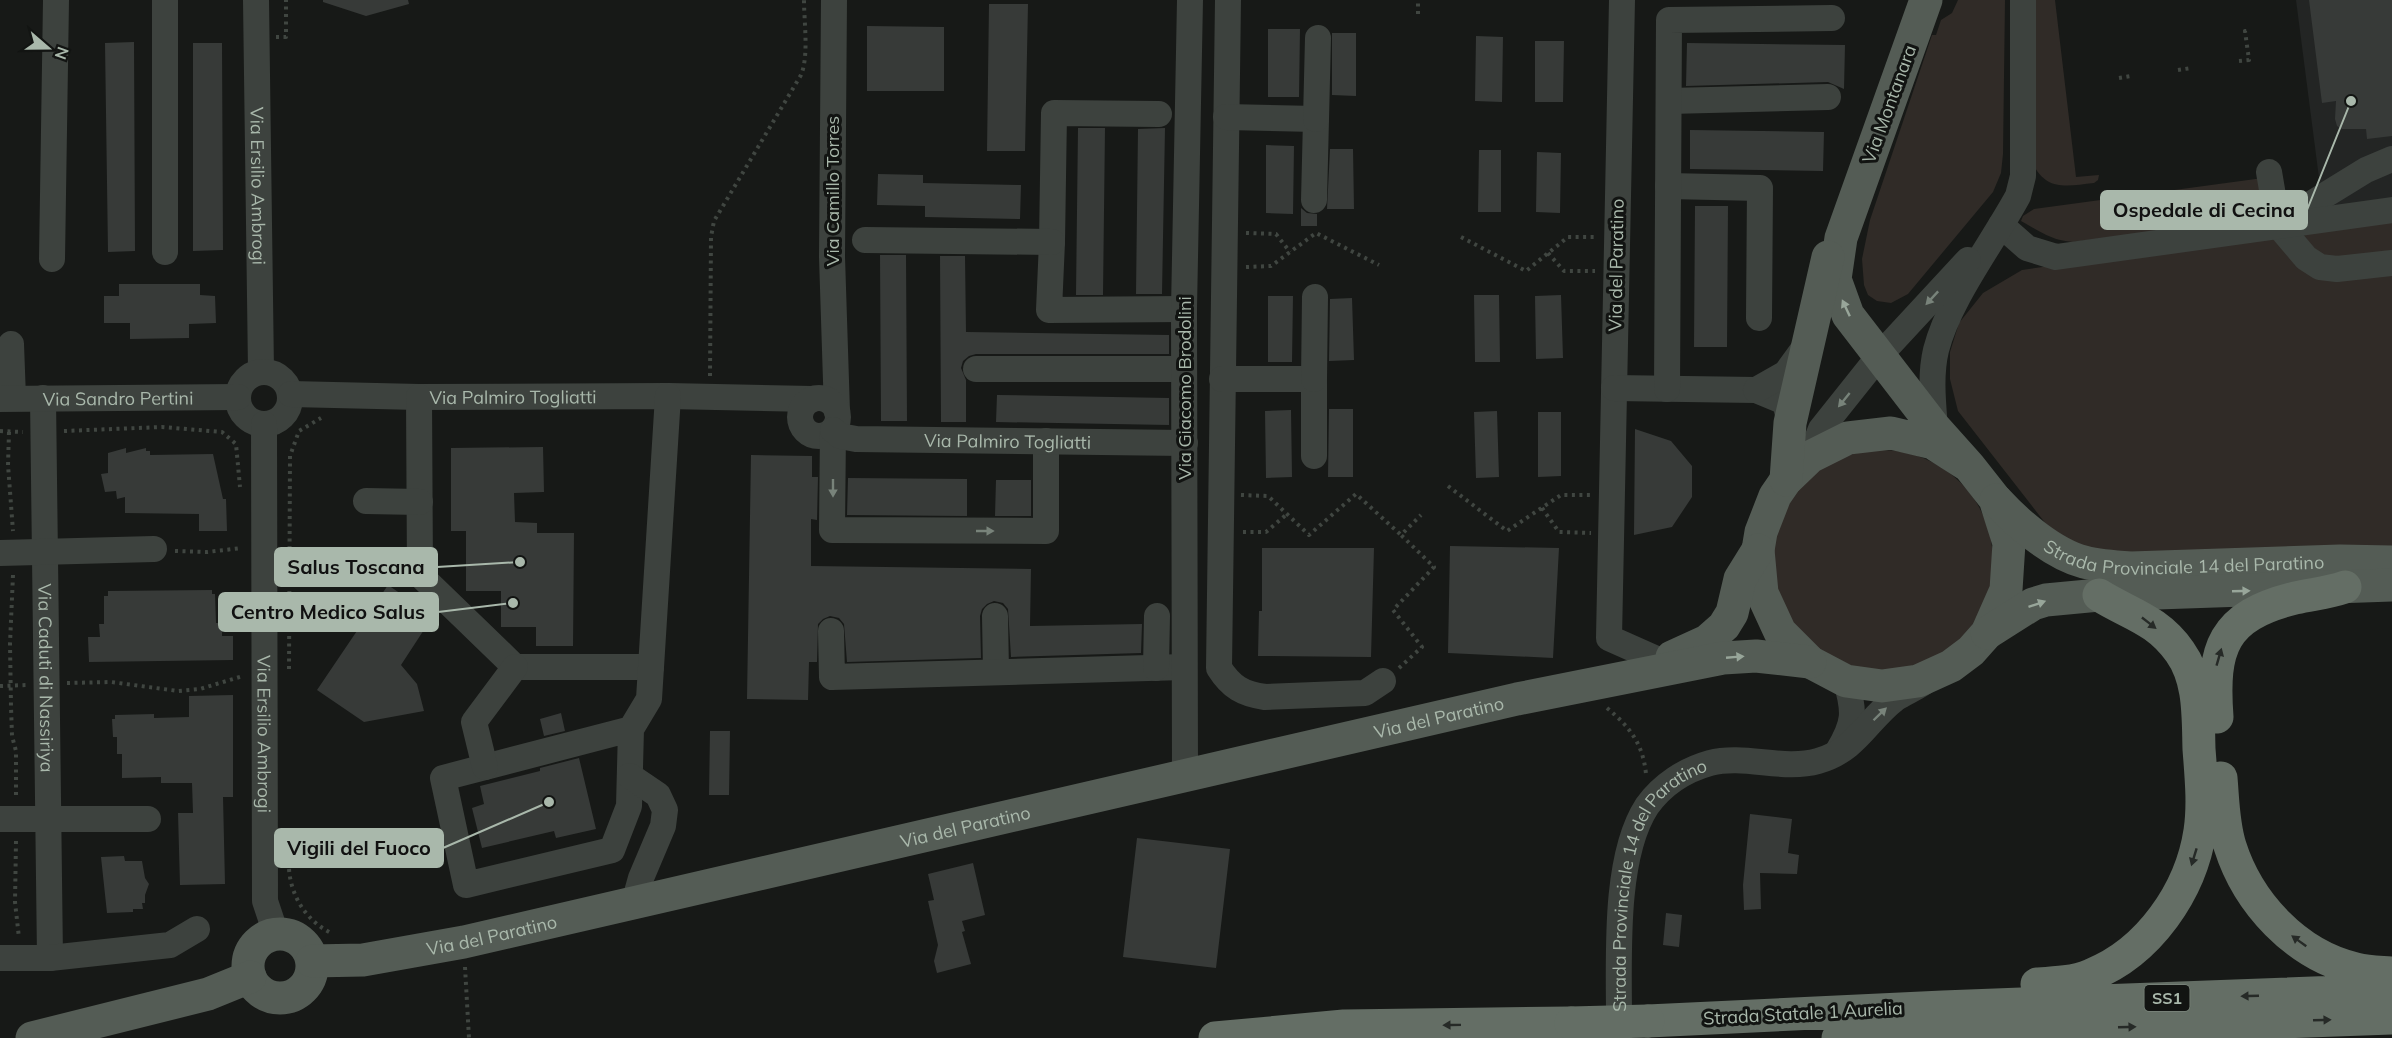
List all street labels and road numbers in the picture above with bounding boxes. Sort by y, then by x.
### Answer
street label: Via Montanara [1857,42,1921,166]
street label: Via Ersilio Ambrogi [246,107,271,265]
street label: Via Camillo Torres [821,116,844,266]
street label: Via del Paratino [1603,198,1629,332]
street label: Via Giacomo Brodolini [1173,296,1196,480]
street label: Via Palmiro Togliatti [429,385,597,408]
street label: Via Sandro Pertini [42,386,193,410]
street label: Via Palmiro Togliatti [924,428,1091,453]
street label: Strada Provinciale 14 del Paratino [2040,534,2325,580]
street label: Via Caduti di Nassiriya [34,583,59,773]
street label: Via Ersilio Ambrogi [253,655,276,813]
street label: Via del Paratino [1371,691,1506,743]
street label: Strada Provinciale 14 del Paratino [1607,753,1710,1012]
street label: Via del Paratino [898,800,1033,852]
street label: Via del Paratino [425,909,559,960]
road number: SS1 [2144,985,2190,1011]
street label: Strada Statale 1 Aurelia [1703,996,1903,1030]

